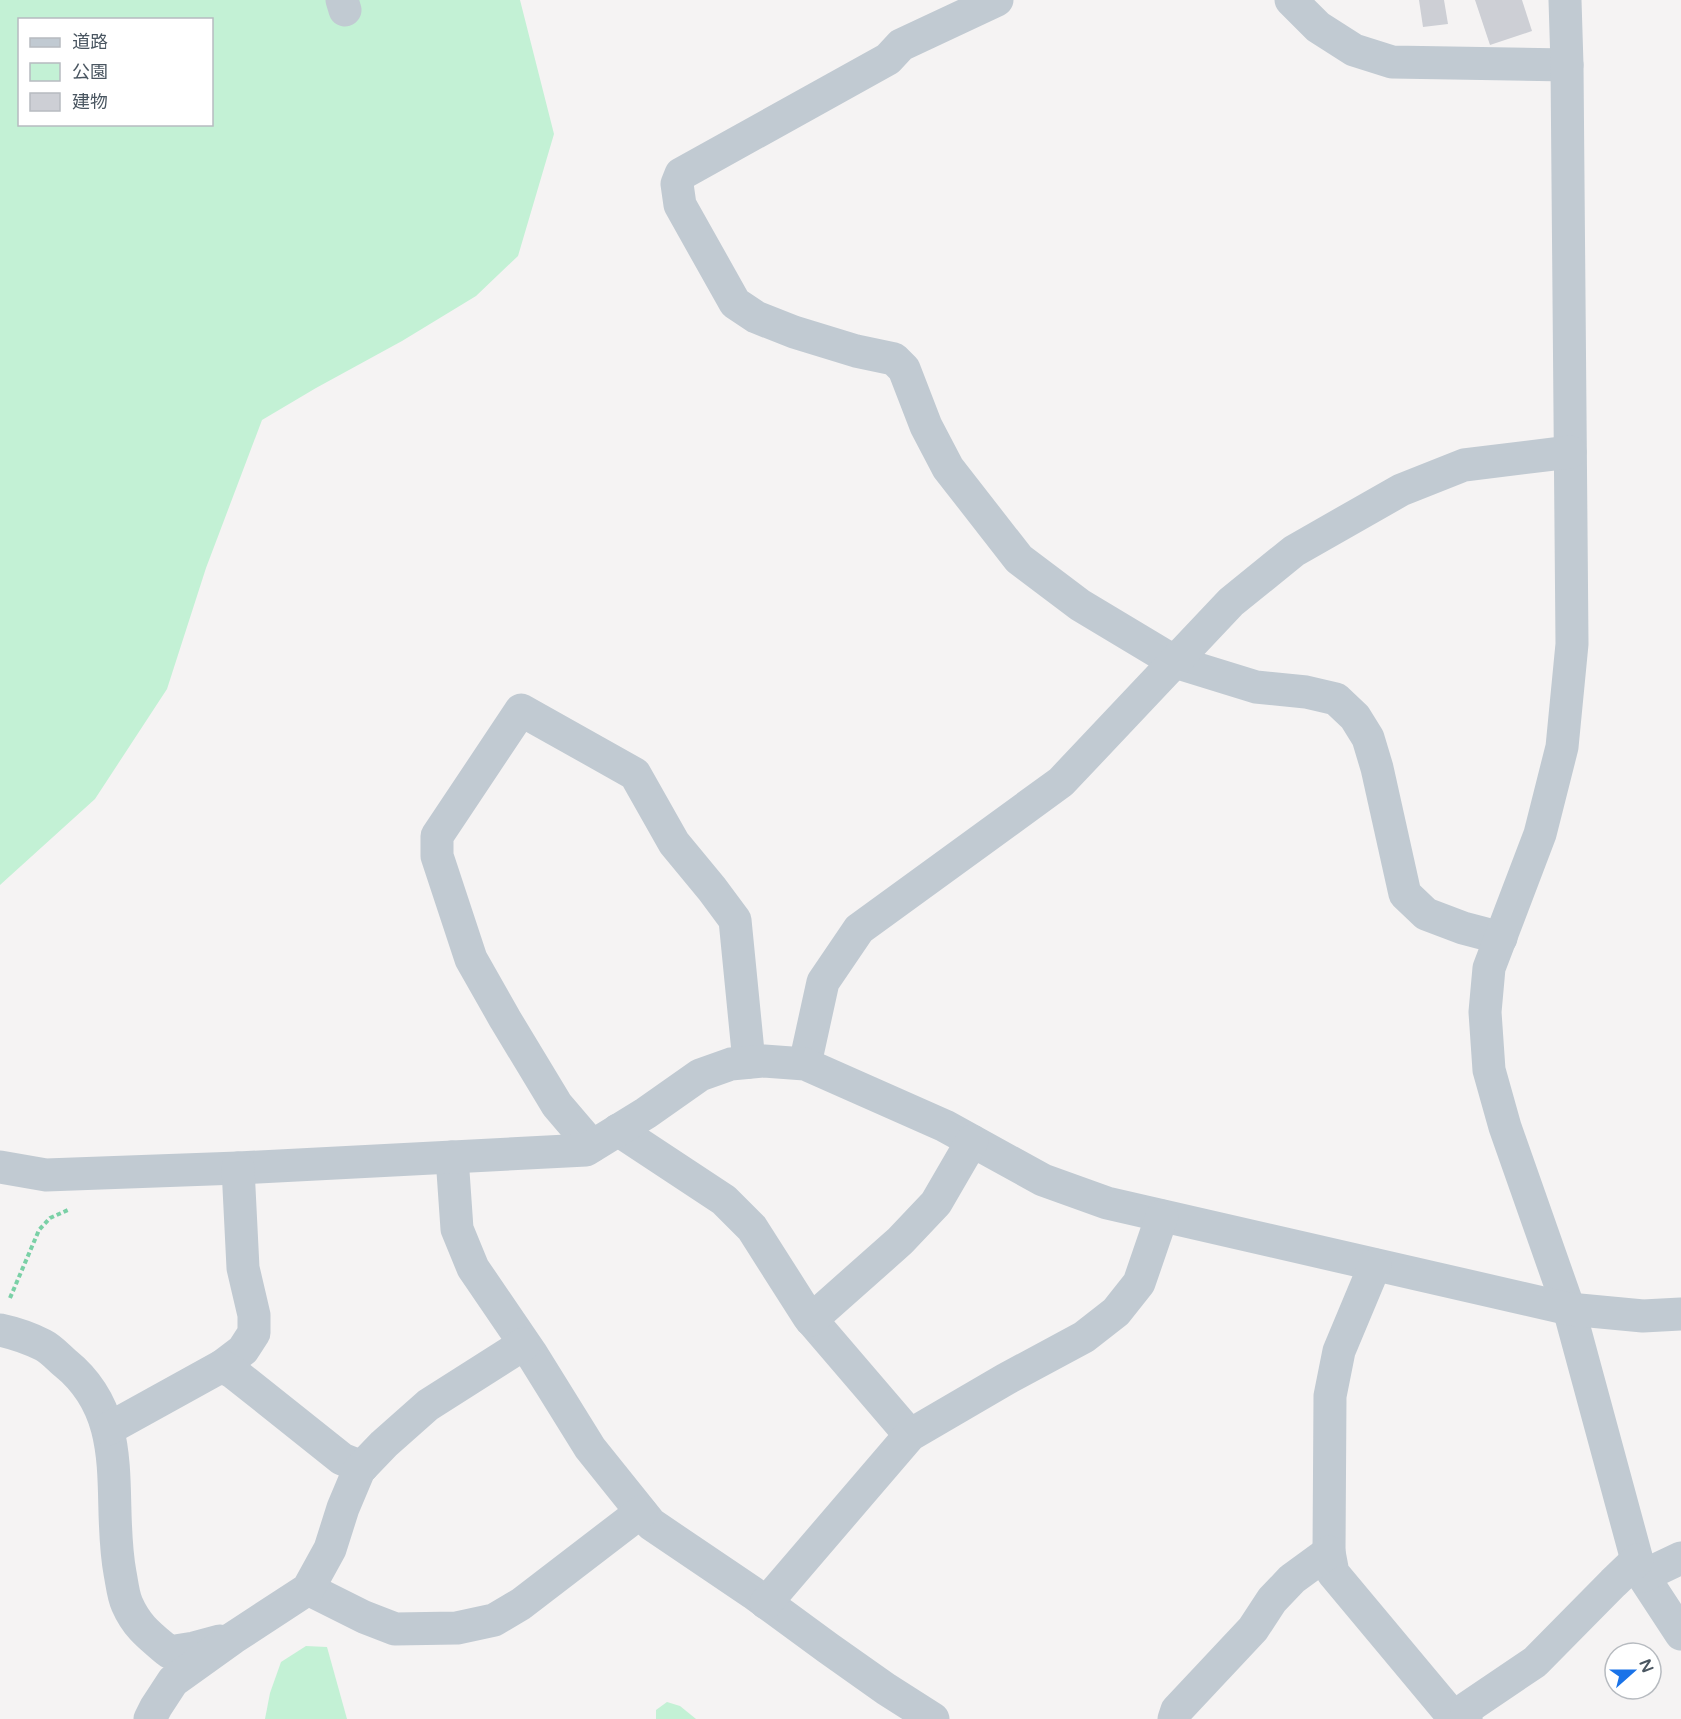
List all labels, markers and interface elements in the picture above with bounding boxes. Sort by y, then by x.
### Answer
legend [18,18,213,126]
text: 道路 [72,31,108,53]
text: 公園 [72,61,108,83]
text: 建物 [72,91,108,113]
north arrow [1603,1641,1663,1701]
text: N [1634,1656,1658,1676]

